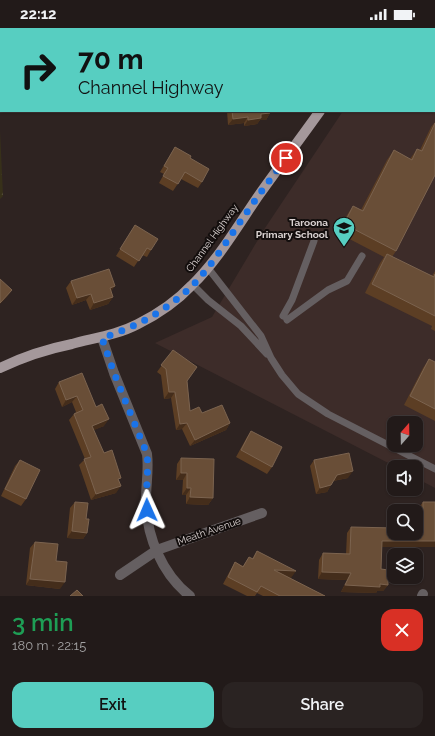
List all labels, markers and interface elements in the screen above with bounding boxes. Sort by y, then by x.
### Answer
text: 22:12 [20,5,57,23]
text: 70 m [78,43,144,76]
icon: right [12,44,64,96]
text: Channel Highway [78,77,223,98]
pin [269,141,303,175]
icon: arrive [275,147,297,169]
street label: Channel Highway [184,202,241,274]
school or university icon: Taroona Primary School [331,215,357,248]
place label: Taroona Primary School [256,217,329,240]
north arrow [387,416,423,452]
map controls [387,416,423,584]
button: sound [387,460,423,496]
position arrow [126,489,168,531]
button: search [387,504,423,540]
street label: Meath Avenue [176,515,242,547]
button: layers [387,548,423,584]
text: 3 min [12,608,74,637]
button: close [381,609,423,651]
text: 180 m · 22:15 [12,638,86,653]
button: Exit [12,682,214,728]
button: Share [222,682,423,728]

